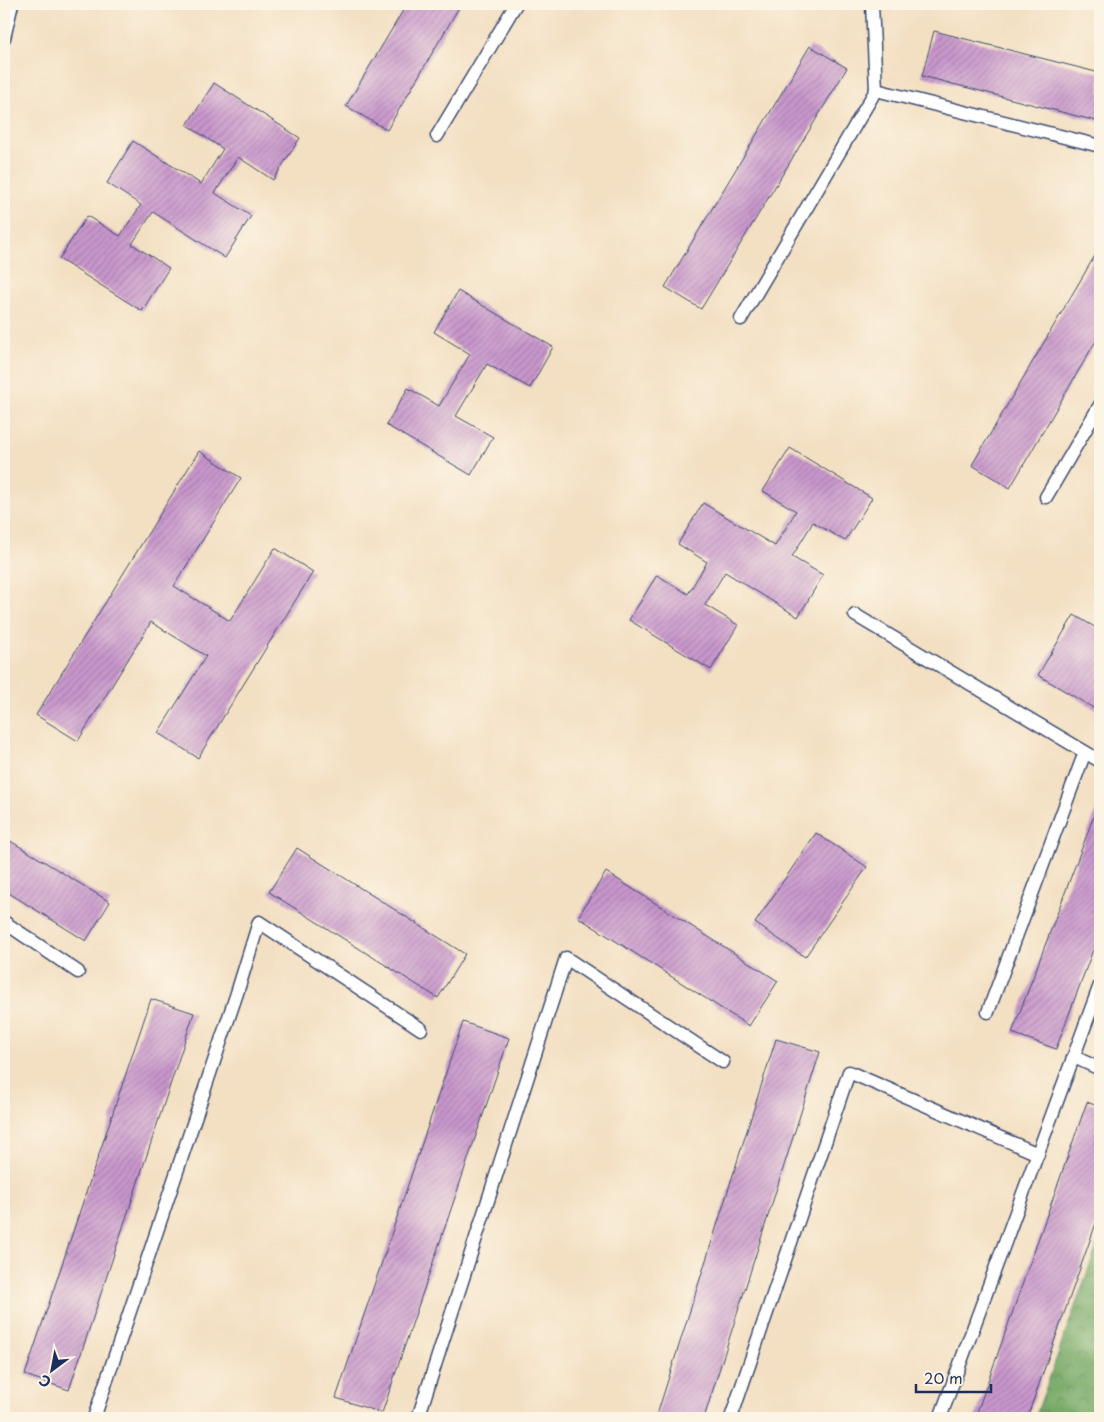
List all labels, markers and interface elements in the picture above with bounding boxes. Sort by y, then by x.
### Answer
north arrow [28,1344,78,1394]
scale bar [916,1362,992,1394]
text: 20 m [924,1366,963,1389]
text: С [35,1370,55,1393]

